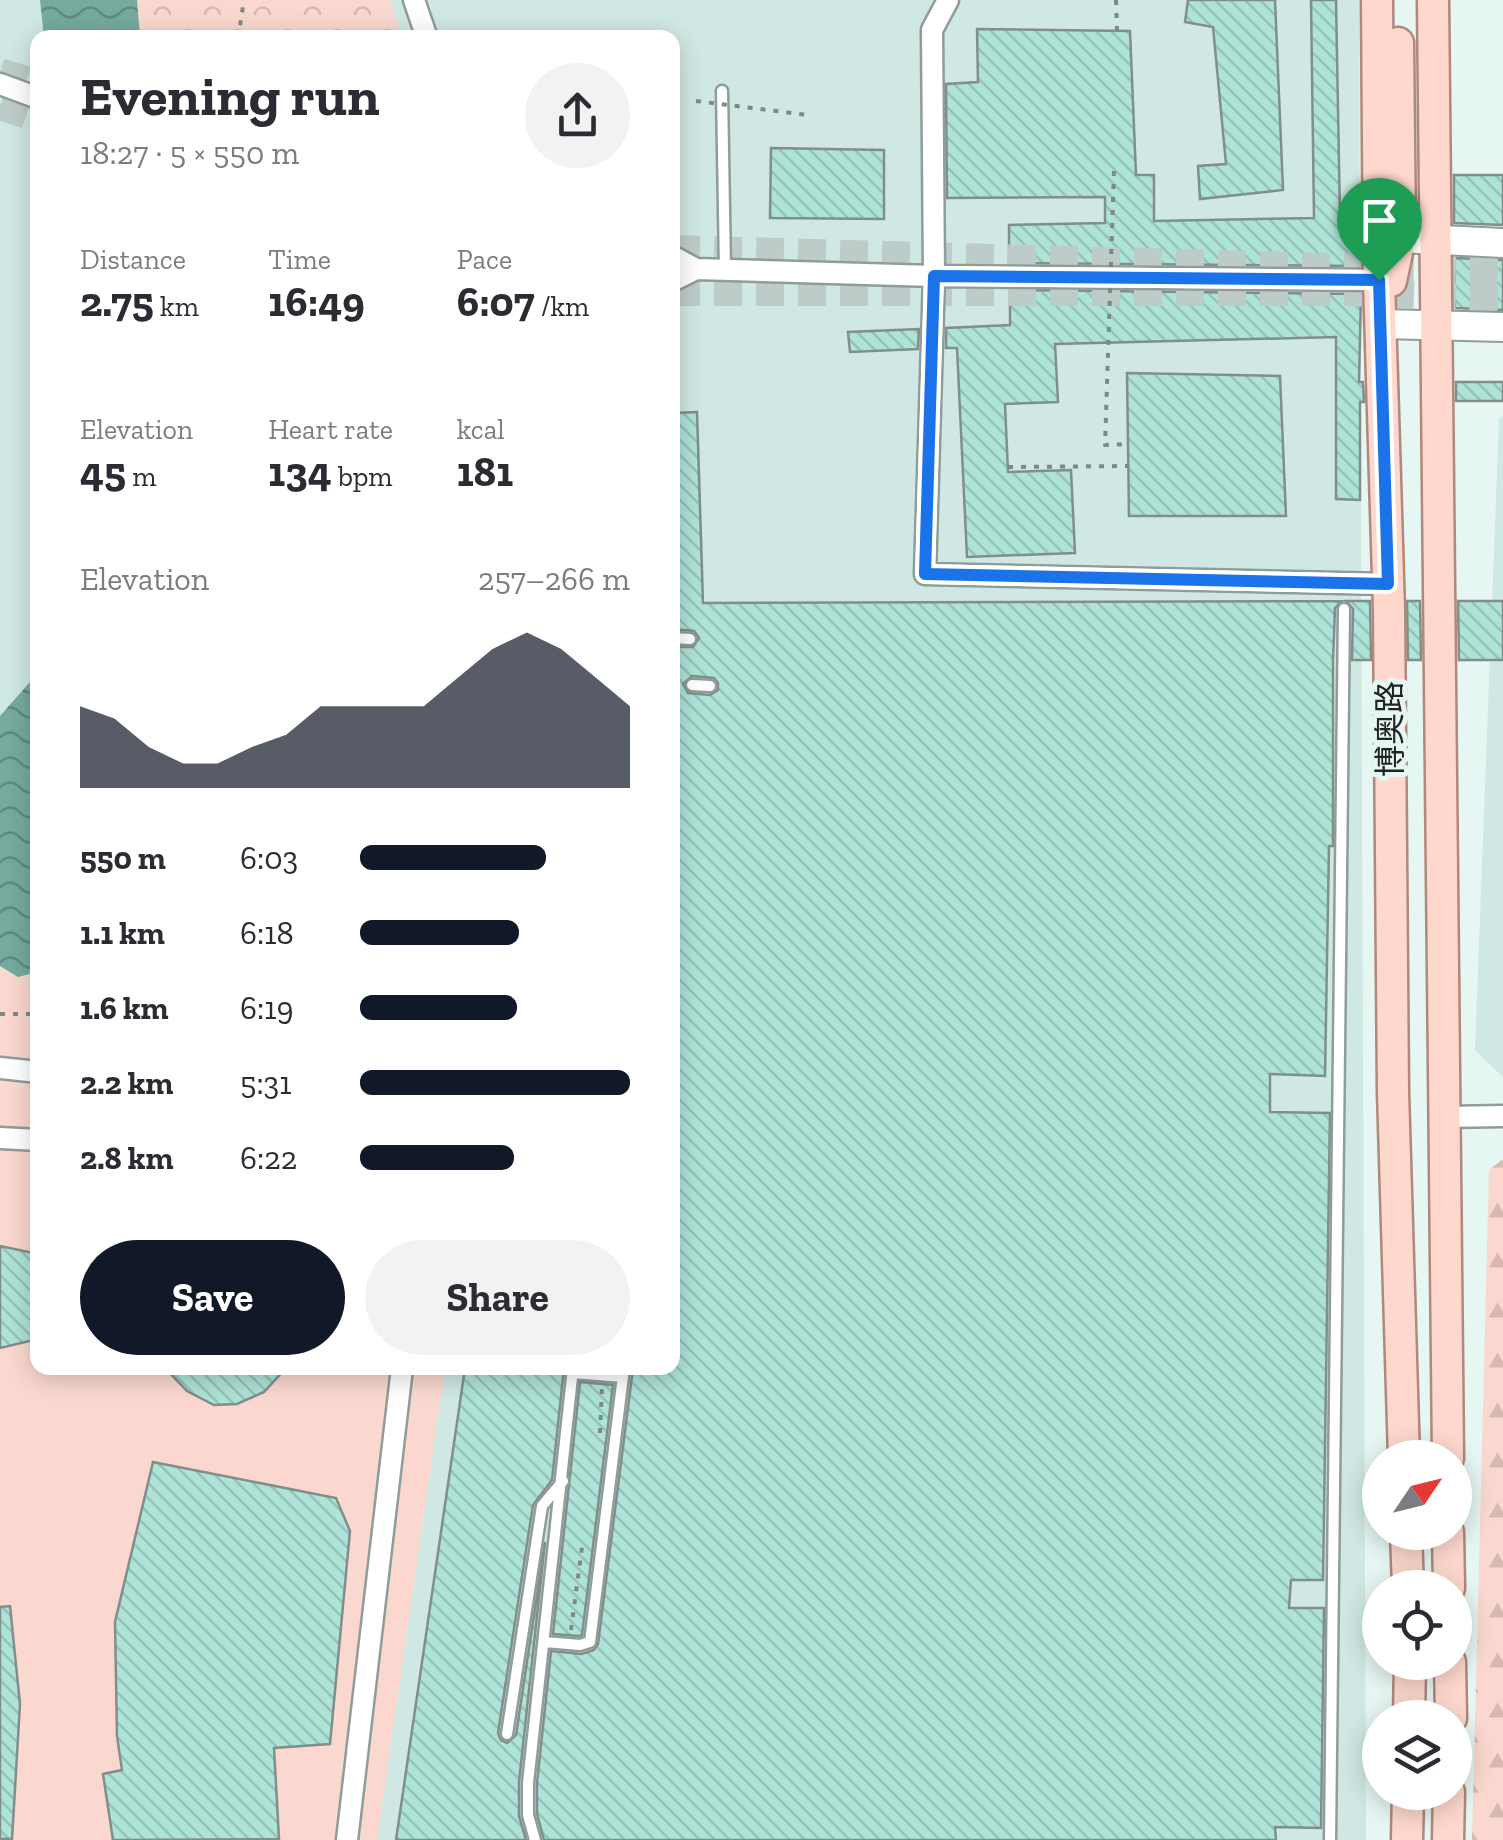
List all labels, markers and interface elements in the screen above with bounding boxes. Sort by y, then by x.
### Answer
text: Evening run [80,63,380,129]
button: share [525,63,630,168]
text: 18:27 · 5 × 550 m [80,134,299,172]
pin [1337,178,1422,281]
icon: arrive [1352,193,1407,248]
text: Distance [80,243,186,276]
text: Time [268,243,331,276]
text: Pace [457,243,512,276]
text: 2.75 [80,276,154,327]
text: 16:49 [268,276,365,327]
text: 6:07 [457,276,535,327]
text: km [154,290,199,323]
text: /km [535,290,589,323]
text: Elevation [80,413,193,446]
text: Heart rate [268,413,393,446]
text: kcal [457,413,505,446]
text: 45 [80,446,126,497]
text: 134 [268,446,332,497]
text: 181 [457,446,513,497]
text: m [126,460,156,493]
text: bpm [332,460,393,493]
text: Elevation [80,560,209,598]
text: 257–266 m [478,560,630,598]
street label: 博奥路 [1371,681,1409,777]
text: 550 m [80,839,166,877]
text: 6:03 [240,839,298,877]
text: 1.1 km [80,914,165,952]
text: 6:18 [240,914,294,952]
text: 1.6 km [80,989,169,1027]
text: 6:19 [240,989,293,1027]
text: 2.2 km [80,1064,173,1102]
text: 5:31 [240,1064,292,1102]
text: 2.8 km [80,1139,173,1177]
text: 6:22 [240,1139,297,1177]
button: Save [80,1240,345,1355]
button: Share [365,1240,630,1355]
north arrow [1362,1440,1472,1550]
map controls [1362,1440,1472,1810]
button: locate [1362,1570,1472,1680]
button: layers [1362,1700,1472,1810]

